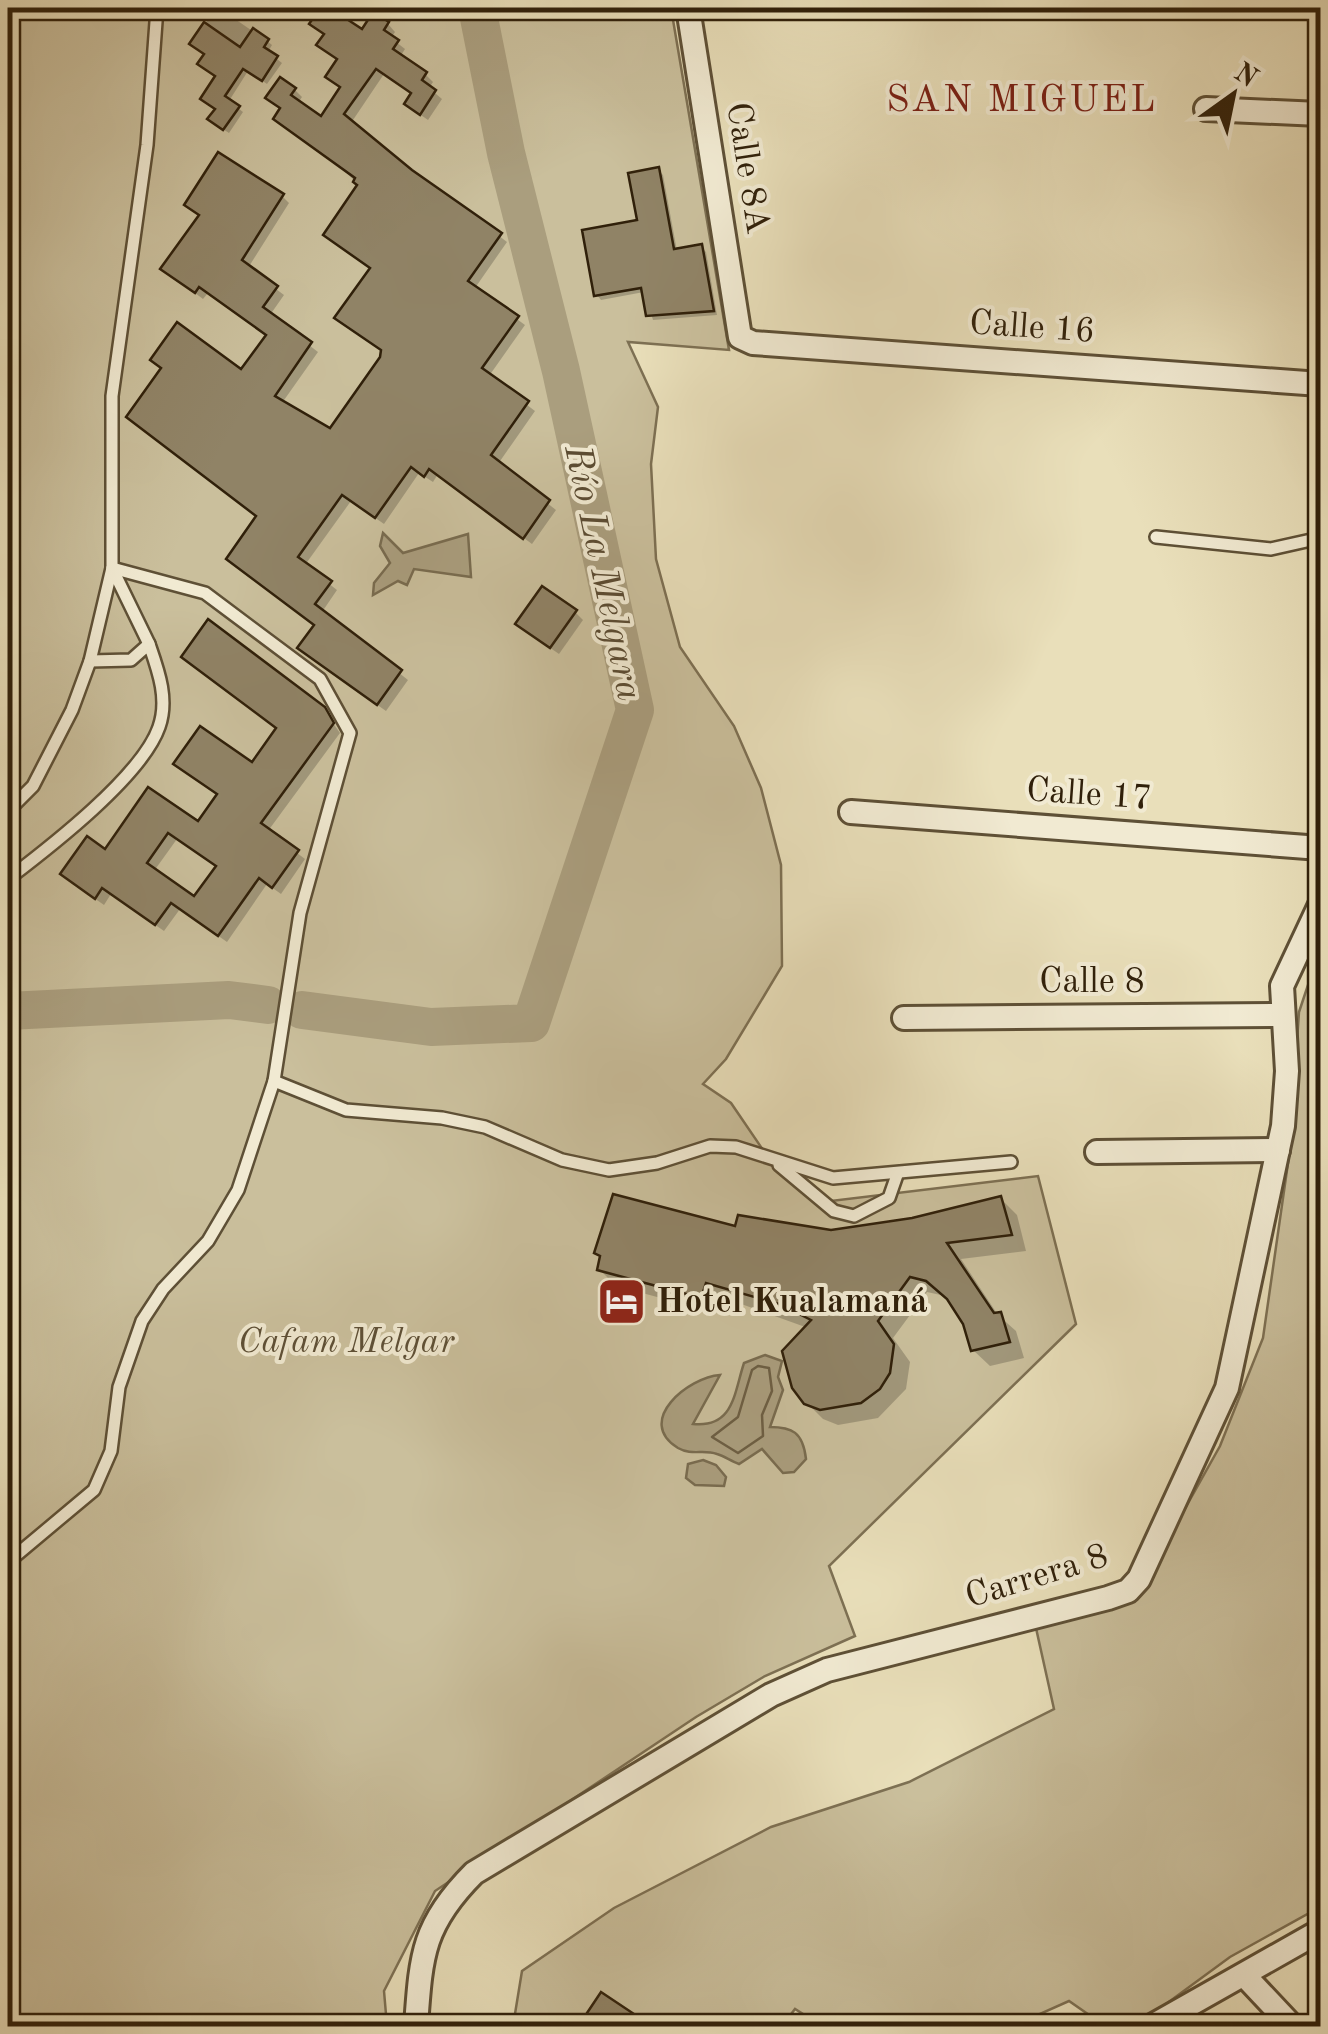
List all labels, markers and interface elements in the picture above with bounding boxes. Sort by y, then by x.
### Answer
north arrow [1183,45,1283,145]
text: N [1228,59,1262,94]
district label: SAN MIGUEL [886,82,1158,120]
street label: Calle 8A [719,100,775,236]
street label: Calle 16 [968,306,1096,350]
water label: Río La Melgara [556,440,648,705]
street label: Calle 17 [1025,773,1153,817]
street label: Calle 8 [1039,965,1145,1000]
hotel icon: Hotel Kualamaná [595,1276,647,1328]
place label: Hotel Kualamaná [656,1285,928,1320]
park label: Cafam Melgar [238,1325,455,1360]
street label: Carrera 8 [961,1539,1113,1615]

